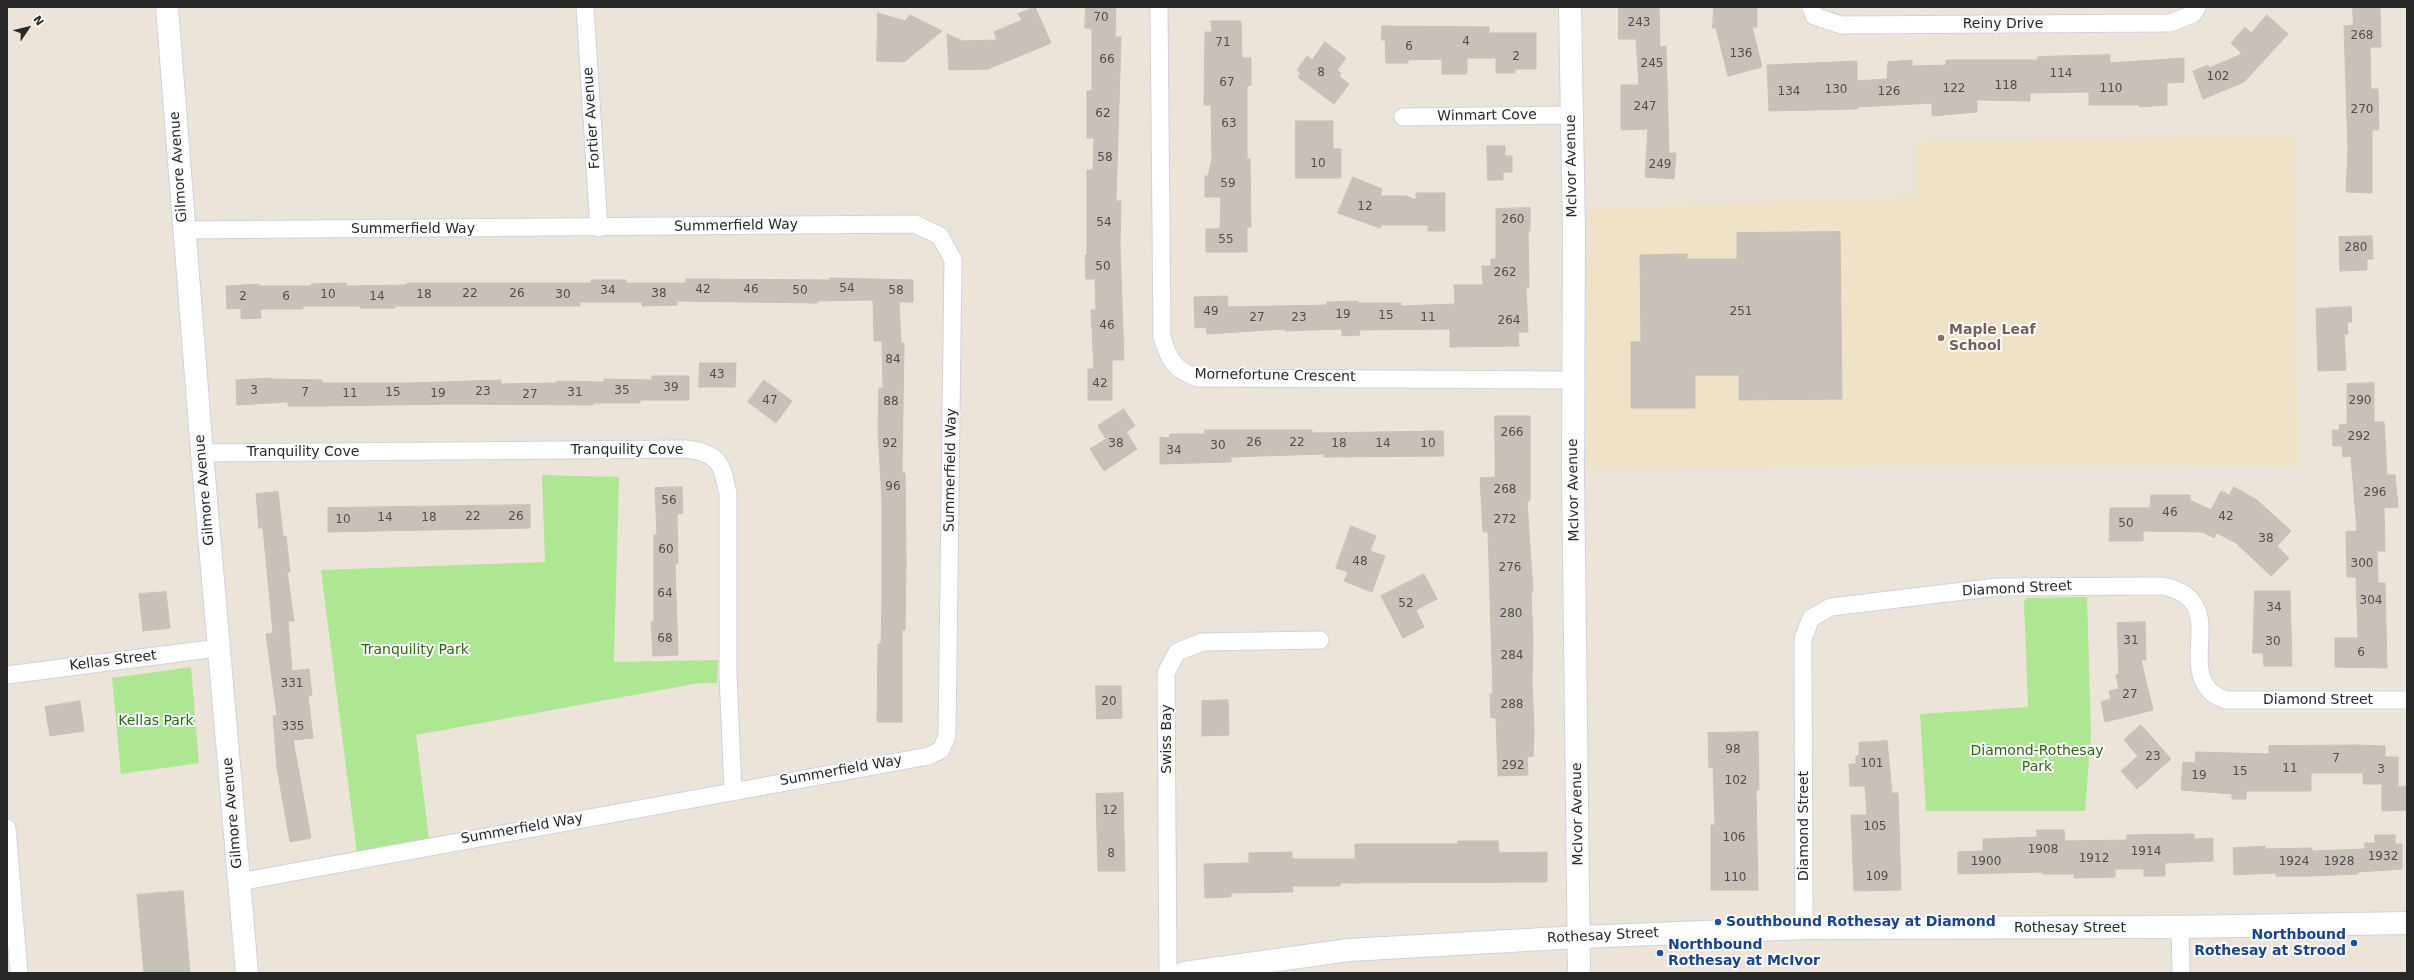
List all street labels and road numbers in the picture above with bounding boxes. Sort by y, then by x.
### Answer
street label: Reiny Drive [1963,16,2043,32]
street label: Fortier Avenue [580,66,604,170]
street label: Winmart Cove [1437,107,1537,125]
street label: Gilmore Avenue [167,111,191,223]
street label: McIvor Avenue [1563,114,1581,218]
street label: Summerfield Way [674,217,798,235]
street label: Summerfield Way [351,221,475,237]
street label: Mornefortune Crescent [1194,366,1356,386]
street label: Summerfield Way [942,408,960,532]
street label: Gilmore Avenue [192,434,218,546]
street label: McIvor Avenue [1565,438,1583,542]
street label: Tranquility Cove [571,442,683,458]
street label: Tranquility Cove [247,444,359,460]
street label: Diamond Street [1962,578,2072,600]
street label: Kellas Street [68,647,158,675]
street label: Diamond Street [2263,692,2373,708]
street label: Swiss Bay [1159,704,1175,774]
street label: Summerfield Way [779,752,903,790]
street label: Gilmore Avenue [220,757,246,869]
street label: McIvor Avenue [1569,762,1587,866]
street label: Diamond Street [1796,771,1812,881]
street label: Summerfield Way [460,810,584,848]
street label: Rothesay Street [2014,920,2126,936]
street label: Rothesay Street [1547,925,1659,947]

